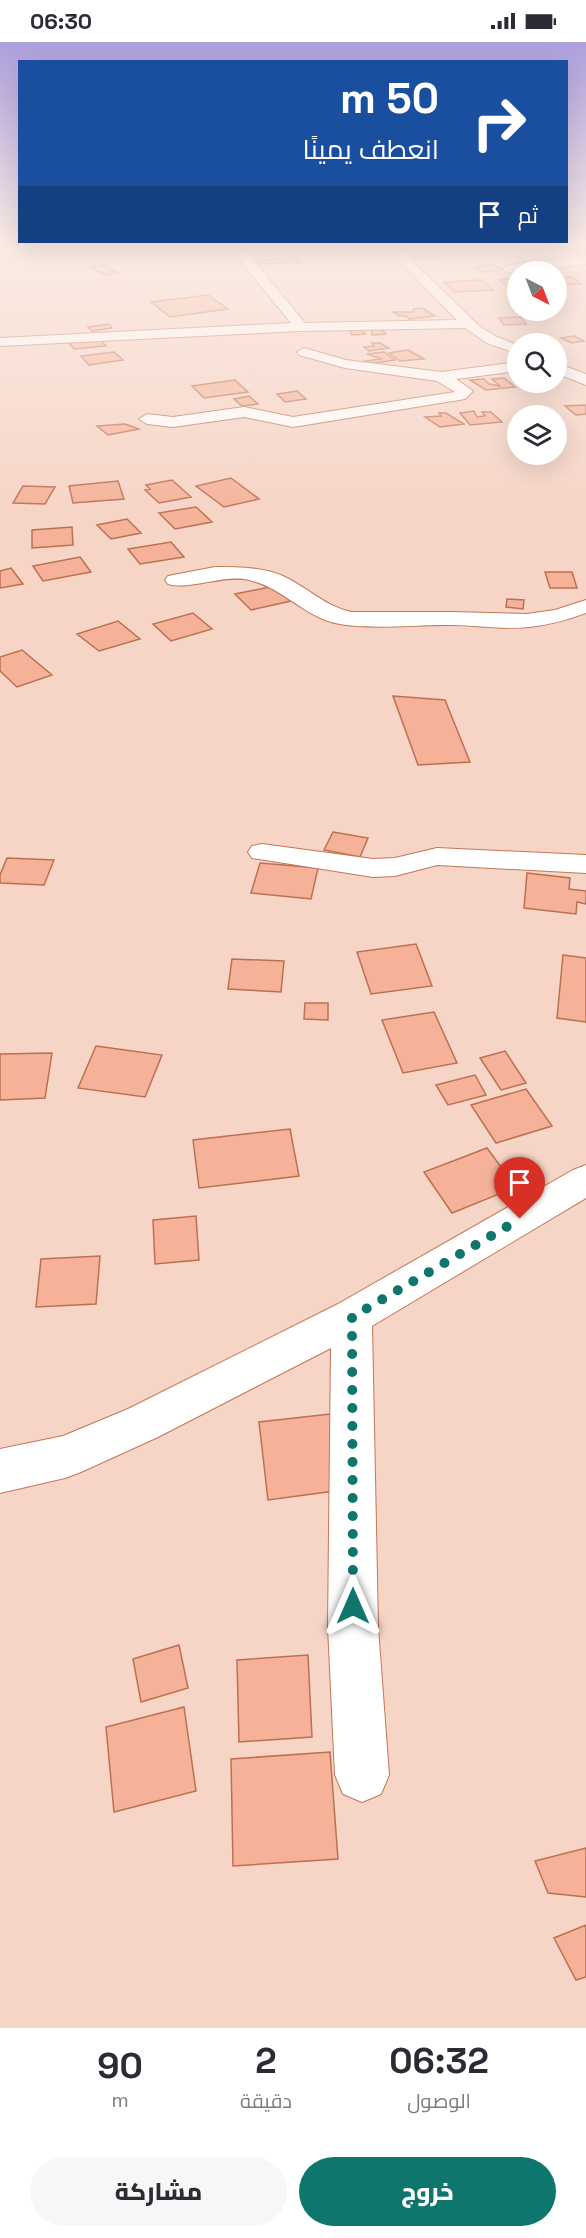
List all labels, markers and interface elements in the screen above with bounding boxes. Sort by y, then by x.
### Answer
text: 06:30 [30,7,92,35]
text: 50 m [340,72,439,125]
icon: right [460,84,538,162]
text: انعطف يمينًا [302,132,439,167]
icon: arrive [473,198,506,231]
text: ثم [518,201,538,229]
north arrow [507,261,567,321]
map controls [507,261,567,465]
button: search [507,333,567,393]
button: layers [507,405,567,465]
pin [494,1157,545,1219]
icon: arrive [503,1166,536,1199]
position arrow [321,1574,385,1638]
text: 2 [255,2038,277,2084]
text: 06:32 [389,2038,489,2084]
text: 90 [97,2043,143,2089]
text: m [111,2087,129,2113]
text: دقيقة [240,2088,292,2114]
text: الوصول [407,2088,471,2114]
button: مشاركة [30,2157,287,2226]
button: خروج [299,2157,556,2226]

